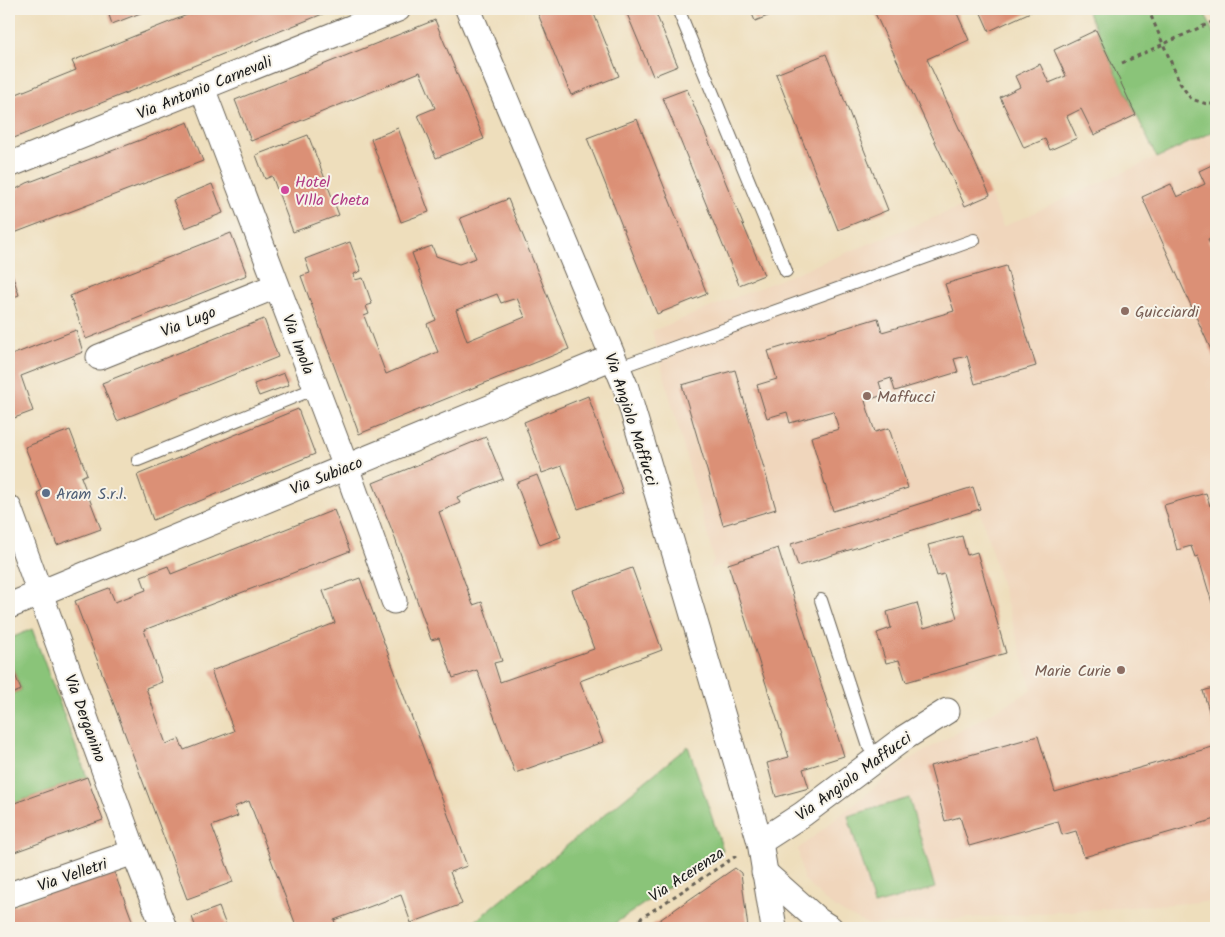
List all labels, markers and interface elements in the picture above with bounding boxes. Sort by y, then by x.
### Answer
street label: Via Antonio Carnevali [133,49,277,127]
place label: Hotel VIlla Cheta [295,170,369,213]
marker: Hotel VIlla Cheta [279,184,291,196]
street label: Via Lugo [157,300,220,345]
place label: Guicciardi [1135,300,1200,325]
marker: Guicciardi [1119,305,1131,317]
street label: Via Imola [275,311,320,378]
street label: Via Angiolo Maffucci [597,350,664,490]
place label: Maffucci [877,385,936,410]
marker: Maffucci [861,390,873,402]
street label: Via Subiaco [286,450,367,502]
place label: Aram S.r.l. [56,482,127,507]
marker: Aram S.r.l. [40,487,52,499]
place label: Marie Curie [1035,659,1111,684]
marker: Marie Curie [1115,664,1127,676]
street label: Via Derganino [57,671,112,766]
street label: Via Angiolo Maffucci [790,726,918,828]
street label: Via Acerenza [644,841,730,909]
street label: Via Velletri [34,851,112,899]

